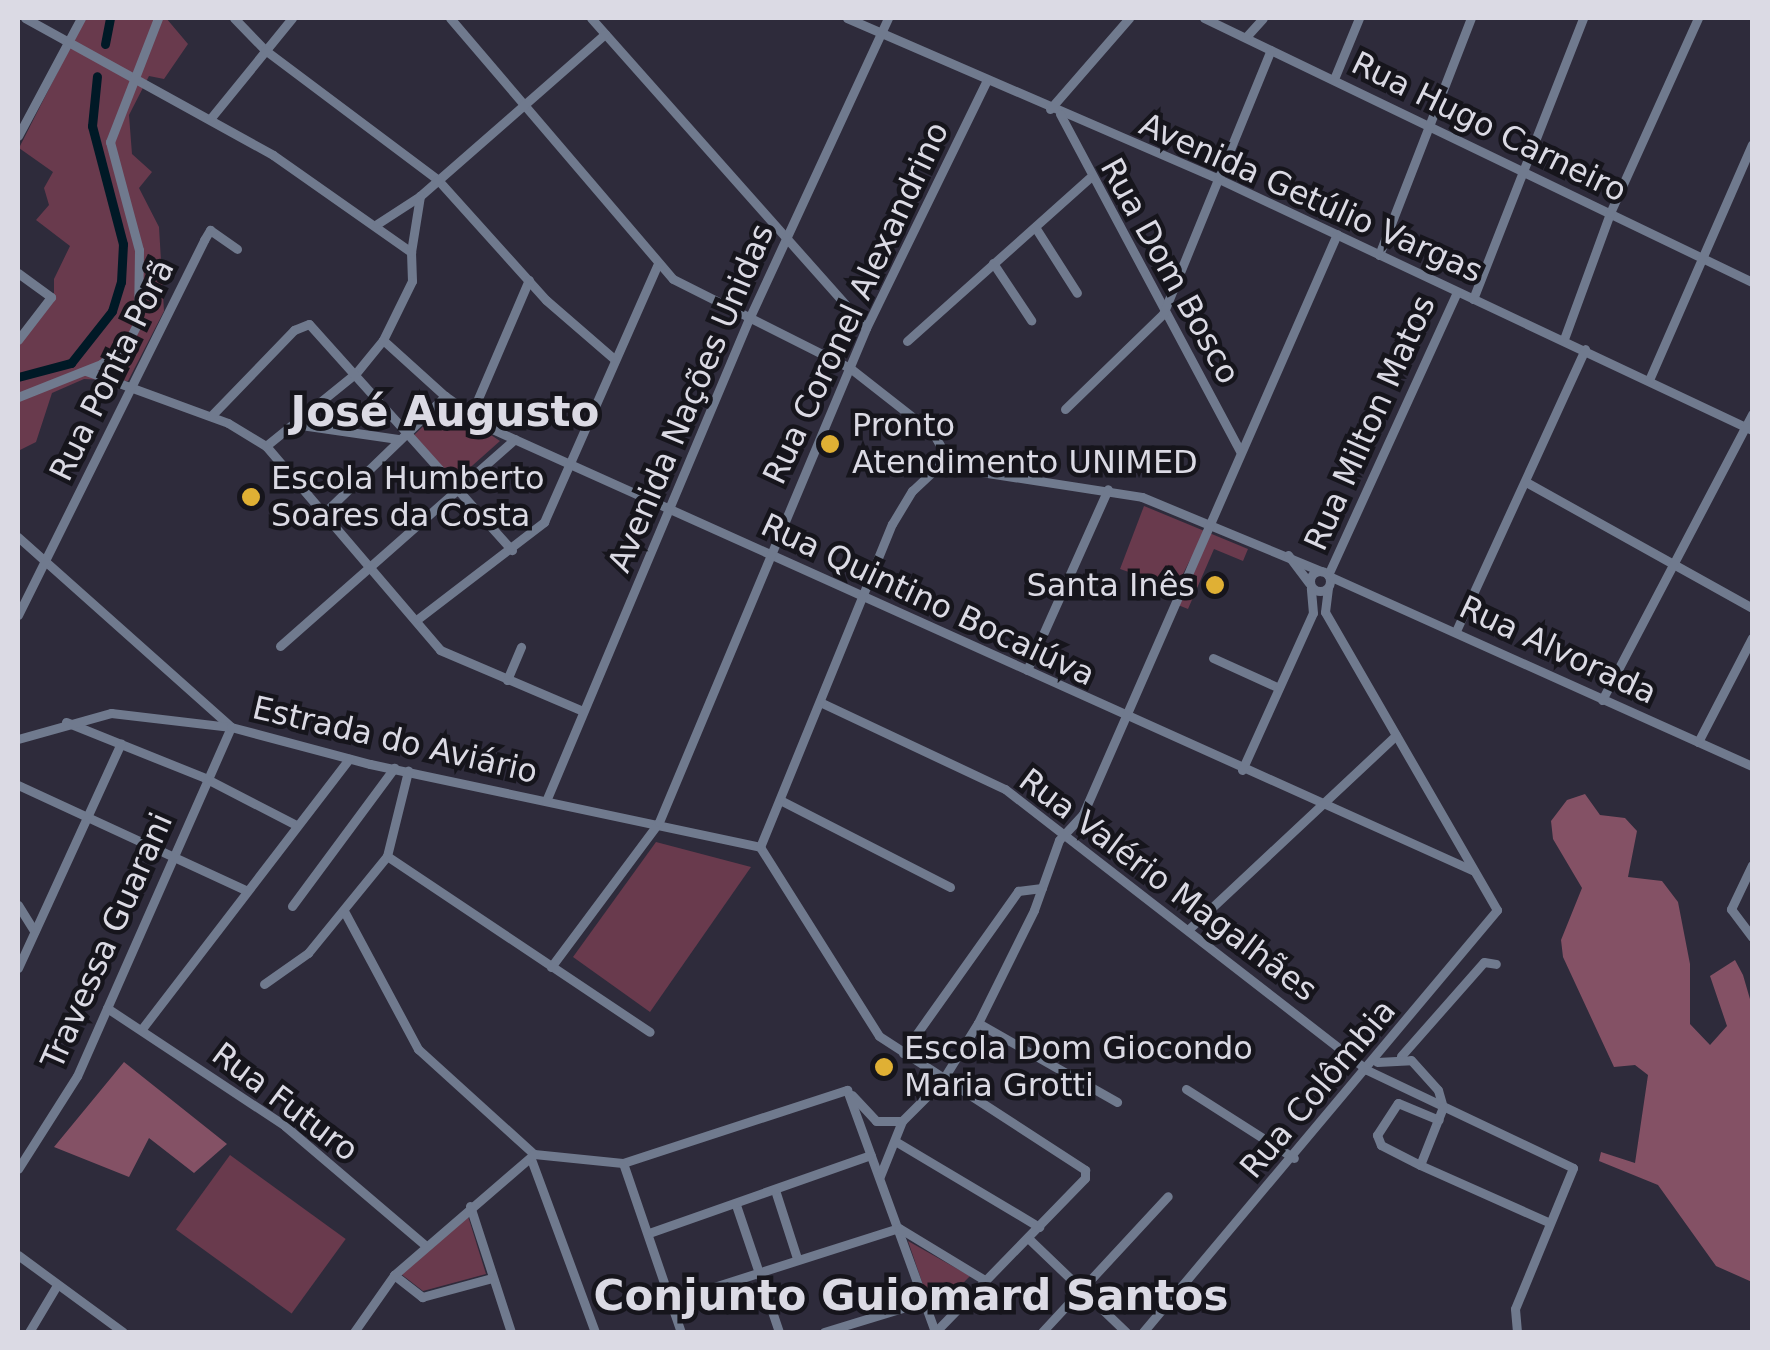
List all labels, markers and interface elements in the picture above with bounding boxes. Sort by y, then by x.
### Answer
street label: Rua Hugo Carneiro [1345,44,1633,210]
street label: Avenida Getúlio Vargas [1134,105,1488,291]
street label: Rua Coronel Alexandrino [755,116,957,490]
street label: Rua Dom Bosco [1092,152,1248,390]
street label: Avenida Nações Unidas [600,218,782,578]
street label: Rua Ponta Porã [42,253,182,487]
street label: Rua Milton Matos [1297,290,1443,556]
district label: José Augusto [291,387,599,437]
place label: Pronto Atendimento UNIMED [852,407,1198,482]
marker: Pronto Atendimento UNIMED [817,431,843,457]
place label: Escola Humberto Soares da Costa [271,460,545,535]
marker: Escola Humberto Soares da Costa [240,486,262,508]
street label: Rua Quintino Bocaiúva [755,506,1101,694]
place label: Santa Inês [1026,566,1195,604]
marker: Santa Inês [1204,574,1226,596]
street label: Rua Alvorada [1453,588,1663,712]
street label: Estrada do Aviário [249,689,541,791]
street label: Rua Valério Magalhães [1012,761,1324,1009]
street label: Travessa Guarani [33,807,181,1075]
street label: Rua Colômbia [1232,992,1404,1186]
place label: Escola Dom Giocondo Maria Grotti [904,1030,1253,1105]
street label: Rua Futuro [205,1035,365,1169]
marker: Escola Dom Giocondo Maria Grotti [873,1056,895,1078]
district label: Conjunto Guiomard Santos [594,1271,1228,1321]

